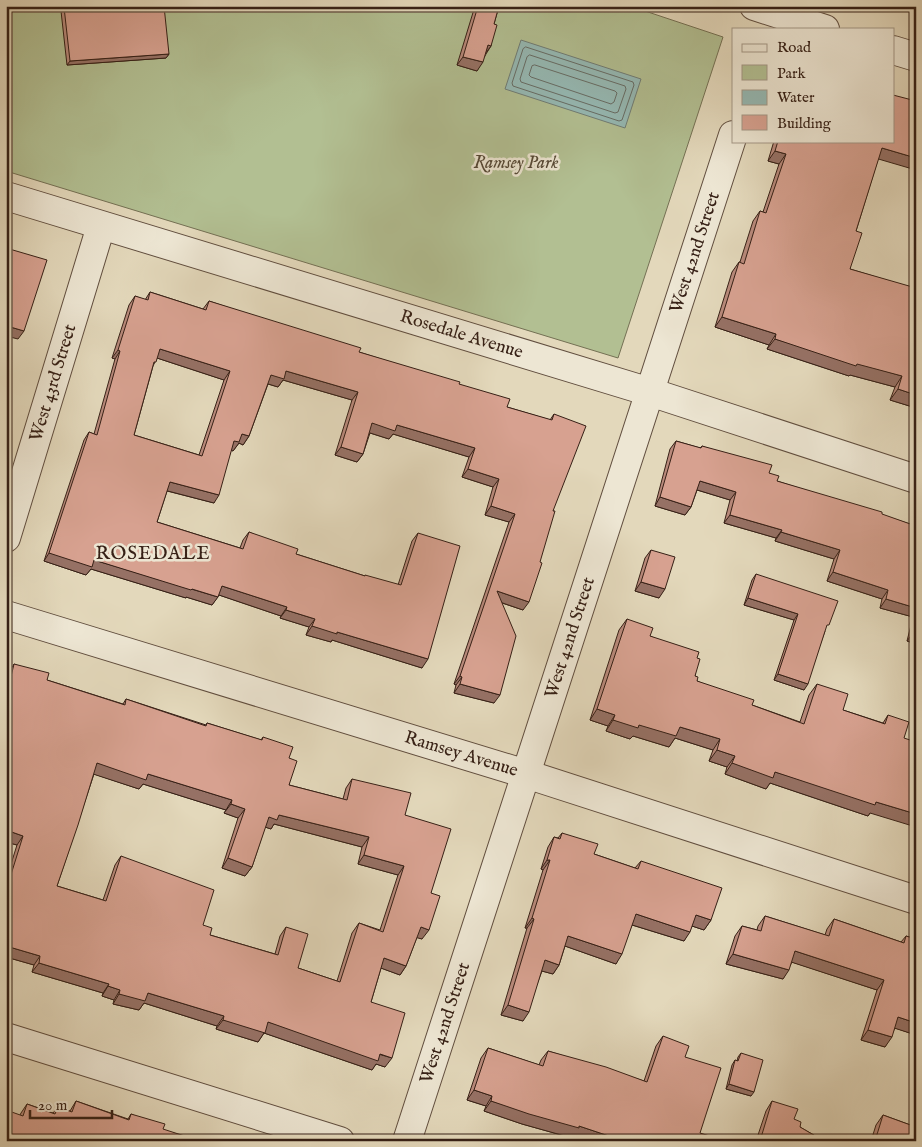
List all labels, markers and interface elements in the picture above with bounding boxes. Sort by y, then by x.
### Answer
legend [732,28,894,142]
text: Road [777,38,812,57]
text: Park [777,64,807,83]
text: Water [777,88,815,107]
text: Building [777,114,832,133]
park label: Ramsey Park [474,152,558,175]
street label: West 42nd Street [665,189,725,316]
street label: Rosedale Avenue [397,305,526,364]
street label: West 43rd Street [24,322,82,444]
district label: ROSEDALE [95,542,211,566]
street label: West 42nd Street [540,574,600,701]
street label: Ramsey Avenue [402,726,521,782]
street label: West 42nd Street [415,959,476,1087]
scale bar [30,1087,112,1119]
text: 20 m [38,1096,68,1115]

